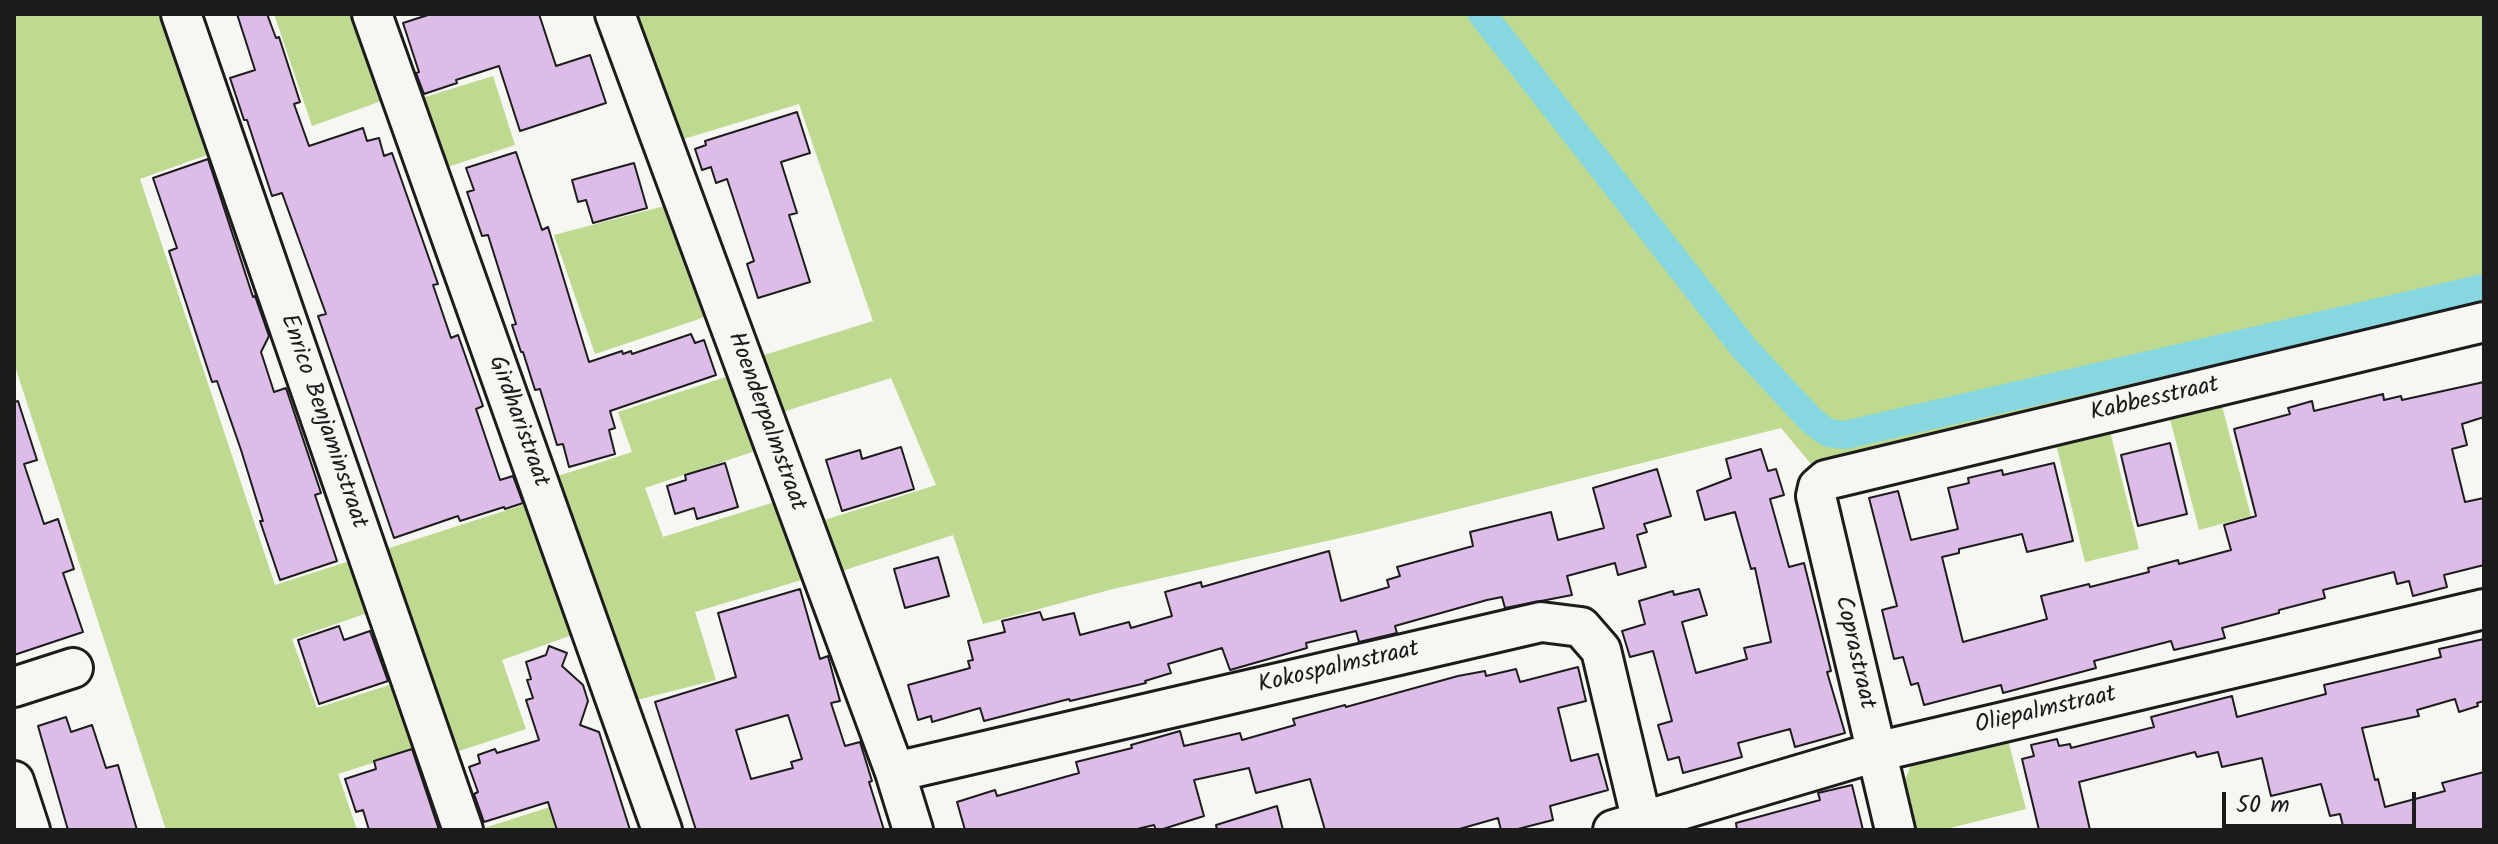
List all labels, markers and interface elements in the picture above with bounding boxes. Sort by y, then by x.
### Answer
street label: Enrico Benjaminstraat [272,311,372,533]
street label: Hoenderpalmstraat [719,329,811,515]
street label: Girdharistraat [480,353,554,491]
street label: Kabbesstraat [2088,372,2222,430]
street label: Coprastraat [1826,594,1880,712]
street label: Kokospalmstraat [1256,636,1422,702]
street label: Oliepalmstraat [1973,682,2119,742]
scale bar [2226,776,2420,826]
text: 50 m [2236,786,2290,825]

